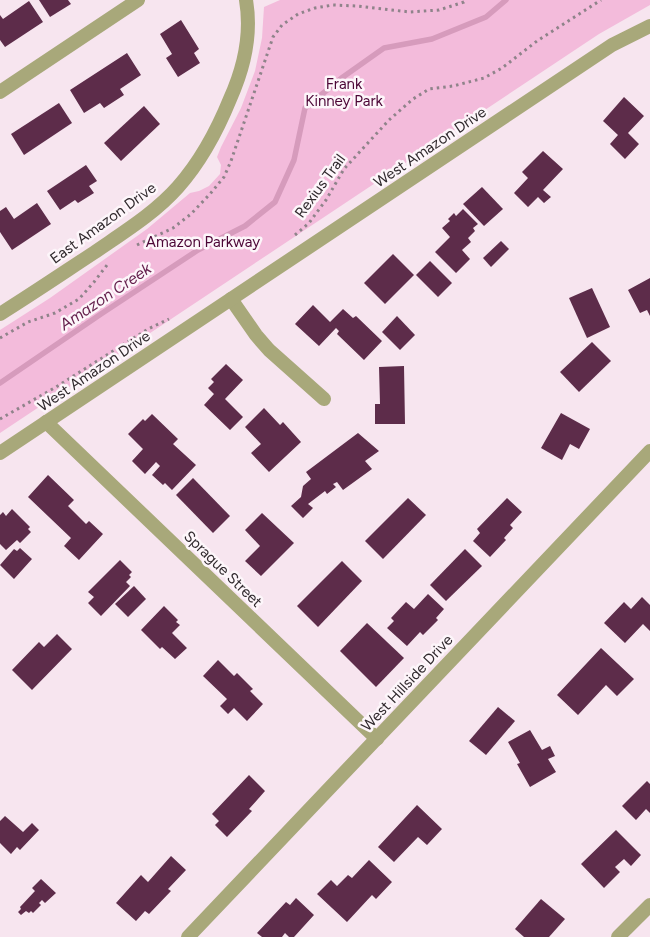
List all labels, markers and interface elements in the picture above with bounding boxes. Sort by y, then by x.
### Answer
park label: Frank Kinney Park [305,75,383,110]
street label: West Amazon Drive [370,103,490,191]
street label: Rexius Trail [291,151,349,221]
street label: East Amazon Drive [47,179,159,267]
park label: Amazon Parkway [146,233,260,251]
water label: Amazon Creek [55,258,156,335]
street label: West Amazon Drive [34,327,154,415]
street label: Sprague Street [180,527,266,611]
street label: West Hillside Drive [358,631,456,735]

